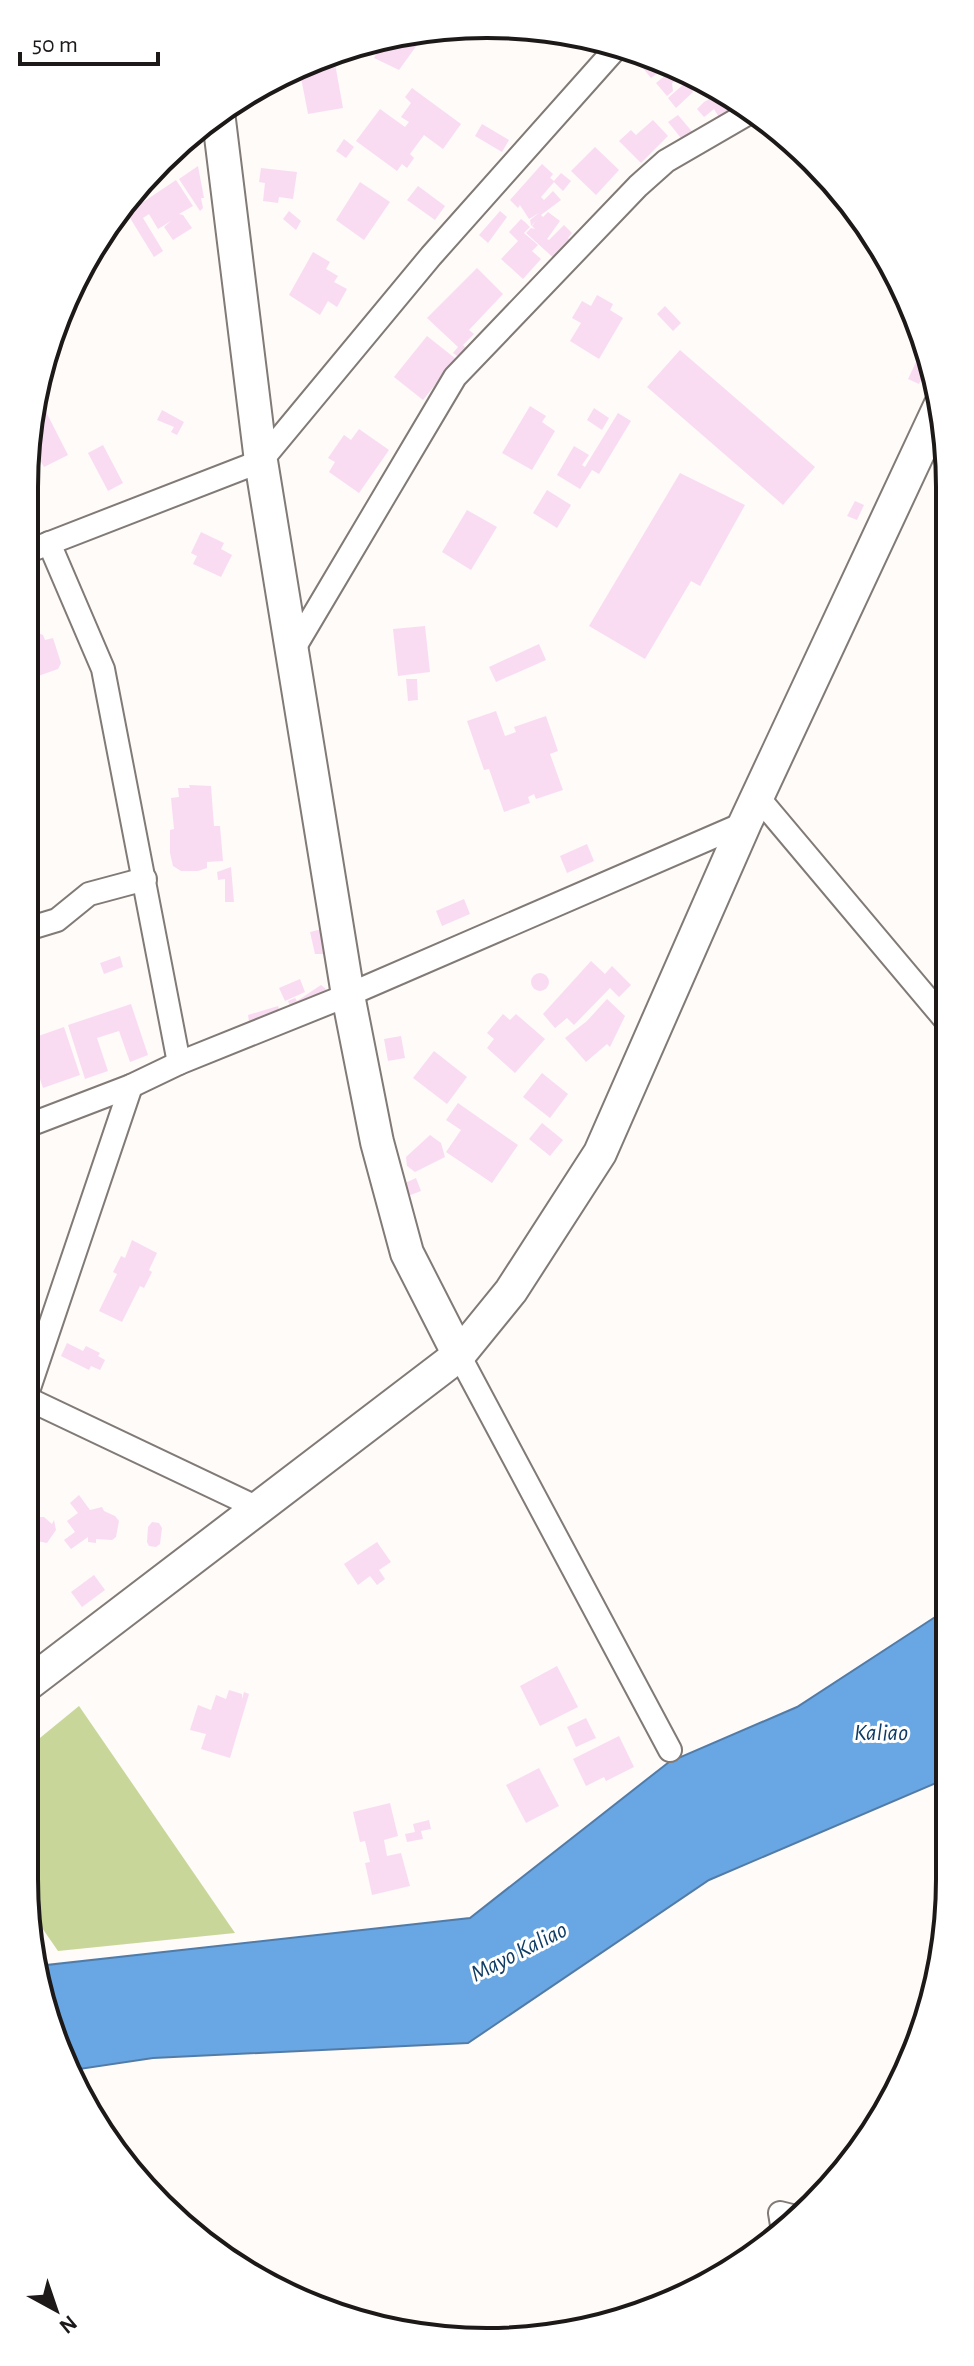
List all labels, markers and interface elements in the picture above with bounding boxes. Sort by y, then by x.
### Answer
scale bar [20,16,158,66]
text: 50 m [32,33,78,57]
water label: Kaliao [854,1721,908,1745]
water label: Mayo Kaliao [467,1917,571,1986]
north arrow [16,2270,96,2350]
text: N [55,2311,81,2338]

